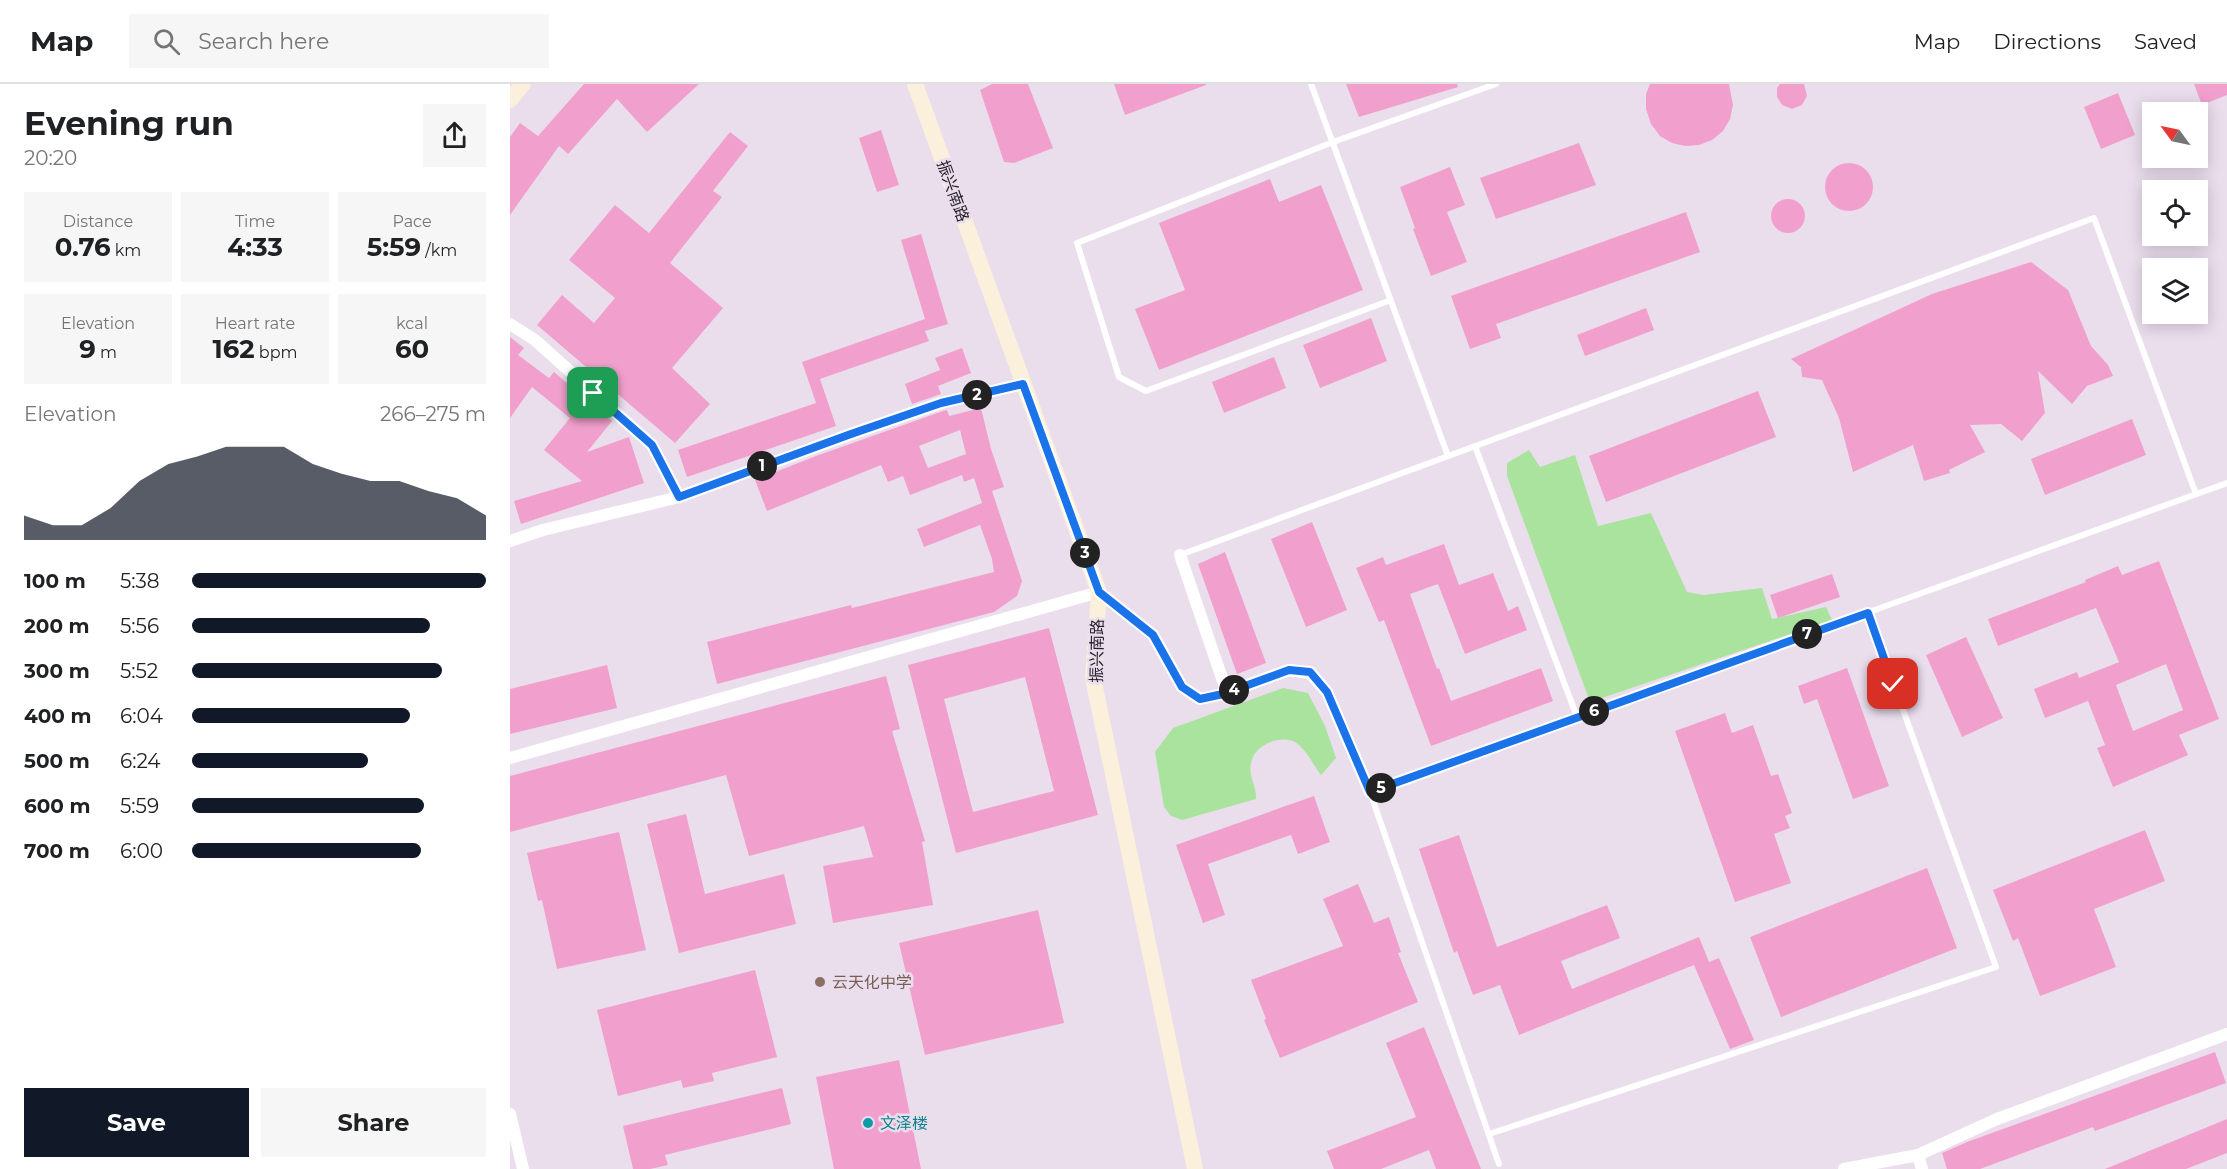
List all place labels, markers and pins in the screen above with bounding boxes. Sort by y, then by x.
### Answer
pin [567,367,618,418]
pin: 2 [962,380,992,410]
pin: 1 [747,451,777,481]
pin: 3 [1070,538,1100,568]
pin: 7 [1792,619,1822,649]
pin [1867,658,1918,709]
pin: 4 [1219,675,1249,705]
pin: 6 [1579,696,1609,726]
pin: 5 [1366,773,1396,803]
place label: 云天化中学 [832,973,912,992]
marker: 云天化中学 [813,975,827,989]
place label: 文泽楼 [880,1114,928,1133]
marker: 文泽楼 [861,1116,875,1130]

